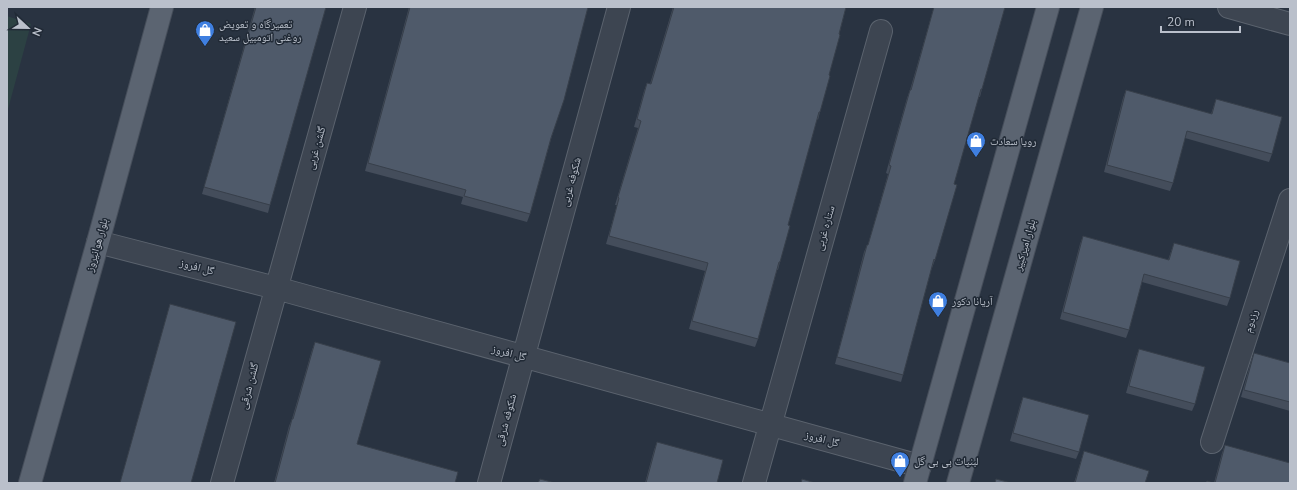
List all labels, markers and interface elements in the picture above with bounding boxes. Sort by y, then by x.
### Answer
north arrow [8,8,48,48]
scale bar [1161,8,1240,34]
text: 20 m [1167,14,1195,30]
place label: تعمیرگاه و تعویض روغنی اتومبیل سعید [219,17,302,45]
shop icon: تعمیرگاه و تعویض روغنی اتومبیل سعید [194,19,216,47]
text: N [28,25,45,38]
street label: گلشن غربی [303,124,329,171]
shop icon: رویا سعادت [965,130,987,158]
place label: رویا سعادت [990,134,1036,149]
street label: شکوفه غربی [557,156,585,208]
street label: ستاره غربی [811,204,839,252]
street label: بلوار هوانیروز [82,217,112,274]
street label: بلوار امیرکبیر [1010,218,1039,273]
street label: گل افروز [177,255,216,279]
shop icon: آریانا دکور [927,290,949,318]
place label: آریانا دکور [951,294,993,309]
street label: رزدوم [1240,307,1262,335]
street label: گل افروز [489,341,528,365]
street label: گلشن شرقی [236,361,263,411]
street label: شکوفه شرقی [492,392,520,448]
street label: گل افروز [802,427,841,451]
shop icon: لبنیات بی بی گل [889,450,911,478]
place label: لبنیات بی بی گل [914,454,979,469]

